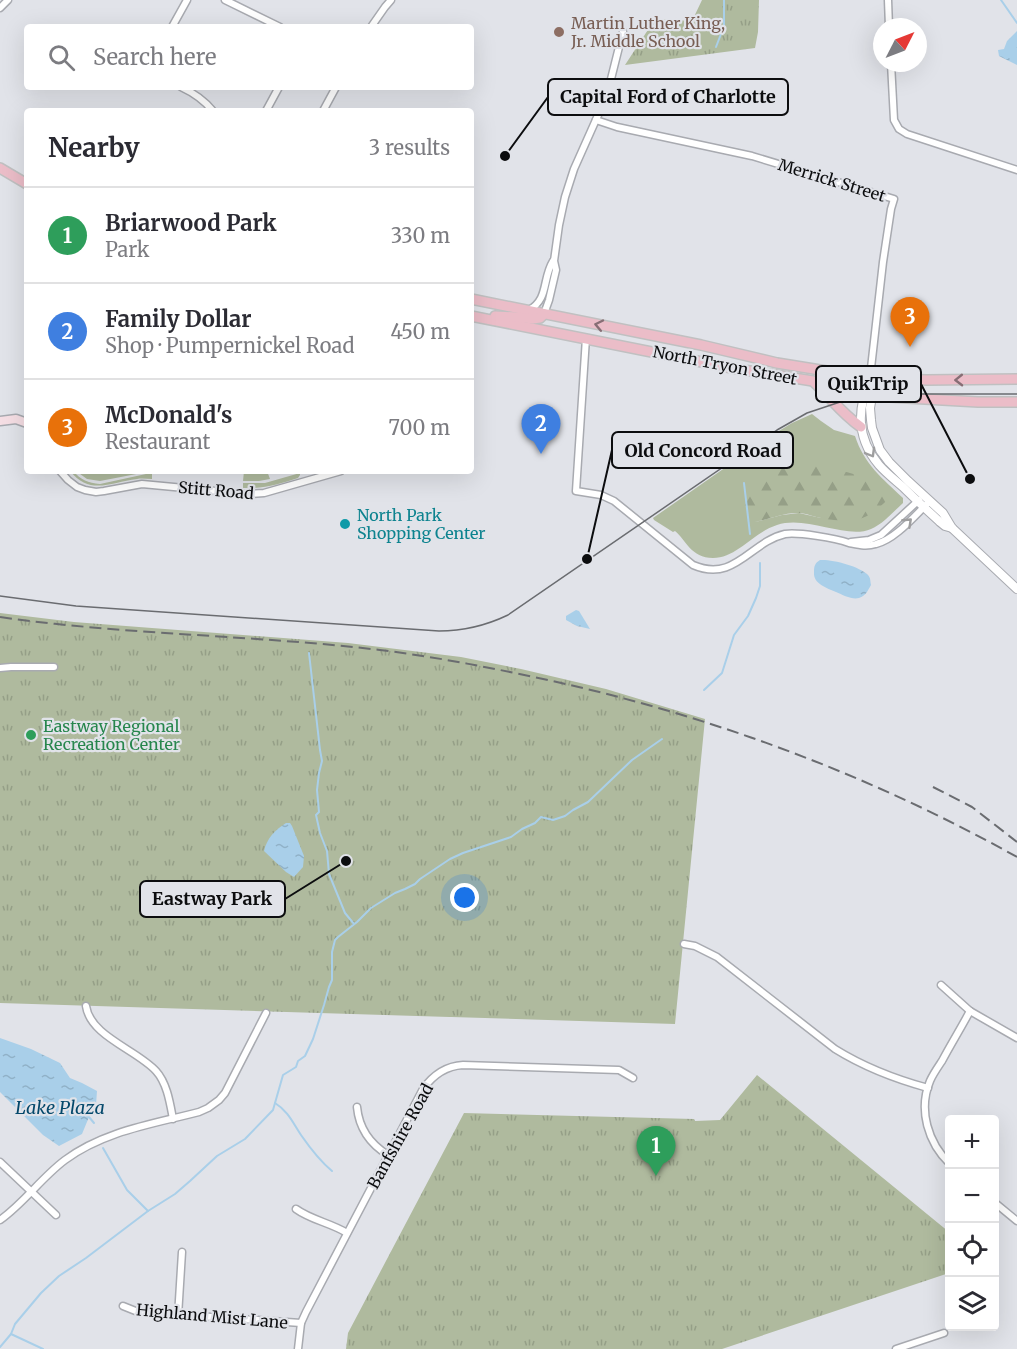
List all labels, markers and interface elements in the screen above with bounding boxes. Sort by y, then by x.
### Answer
place label: Martin Luther King, Jr. Middle School [570,13,725,51]
north arrow [873,18,927,72]
search box [24,24,474,90]
marker: Martin Luther King, Jr. Middle School [552,25,566,39]
icon: search [45,41,78,74]
text: Search here [93,43,216,71]
callout: Capital Ford of Charlotte [548,79,788,115]
text: Capital Ford of Charlotte [560,85,776,108]
text: Nearby [48,131,140,164]
text: 3 results [369,135,450,160]
street label: Merrick Street [776,154,889,206]
text: Briarwood Park [105,209,276,237]
text: 1 [63,223,72,248]
text: 330 m [391,223,450,248]
text: Park [105,237,149,262]
pin: 3 [890,298,930,347]
text: Family Dollar [105,305,252,333]
text: 2 [62,319,73,344]
text: 450 m [391,319,450,344]
one-way arrow [594,319,604,332]
text: Shop · Pumpernickel Road [105,333,354,358]
street label: North Tryon Street [651,341,800,389]
callout: QuikTrip [816,366,921,402]
text: QuikTrip [827,372,909,395]
one-way arrow [954,374,963,386]
text: McDonald's [105,401,232,429]
pin: 2 [522,404,560,454]
text: 3 [62,415,73,440]
text: 700 m [389,415,450,440]
text: Restaurant [105,429,210,454]
callout: Old Concord Road [612,432,793,468]
text: Old Concord Road [625,439,782,462]
one-way arrow [864,447,875,457]
street label: Stitt Road [177,477,255,503]
place label: North Park Shopping Center [357,505,485,543]
marker: North Park Shopping Center [338,517,352,531]
one-way arrow [901,518,912,529]
place label: Eastway Regional Recreation Center [43,716,180,754]
marker: Eastway Regional Recreation Center [24,728,38,742]
callout: Eastway Park [140,881,285,917]
your location [450,883,479,912]
text: Eastway Park [152,887,273,910]
street label: Banfshire Road [363,1080,437,1192]
water label: Lake Plaza [15,1096,105,1119]
map controls [945,1115,999,1331]
button: + [945,1115,999,1169]
pin: 1 [636,1126,676,1176]
button: − [945,1169,999,1223]
button: locate [945,1223,999,1277]
button: layers [945,1277,999,1331]
street label: Highland Mist Lane [135,1299,289,1333]

